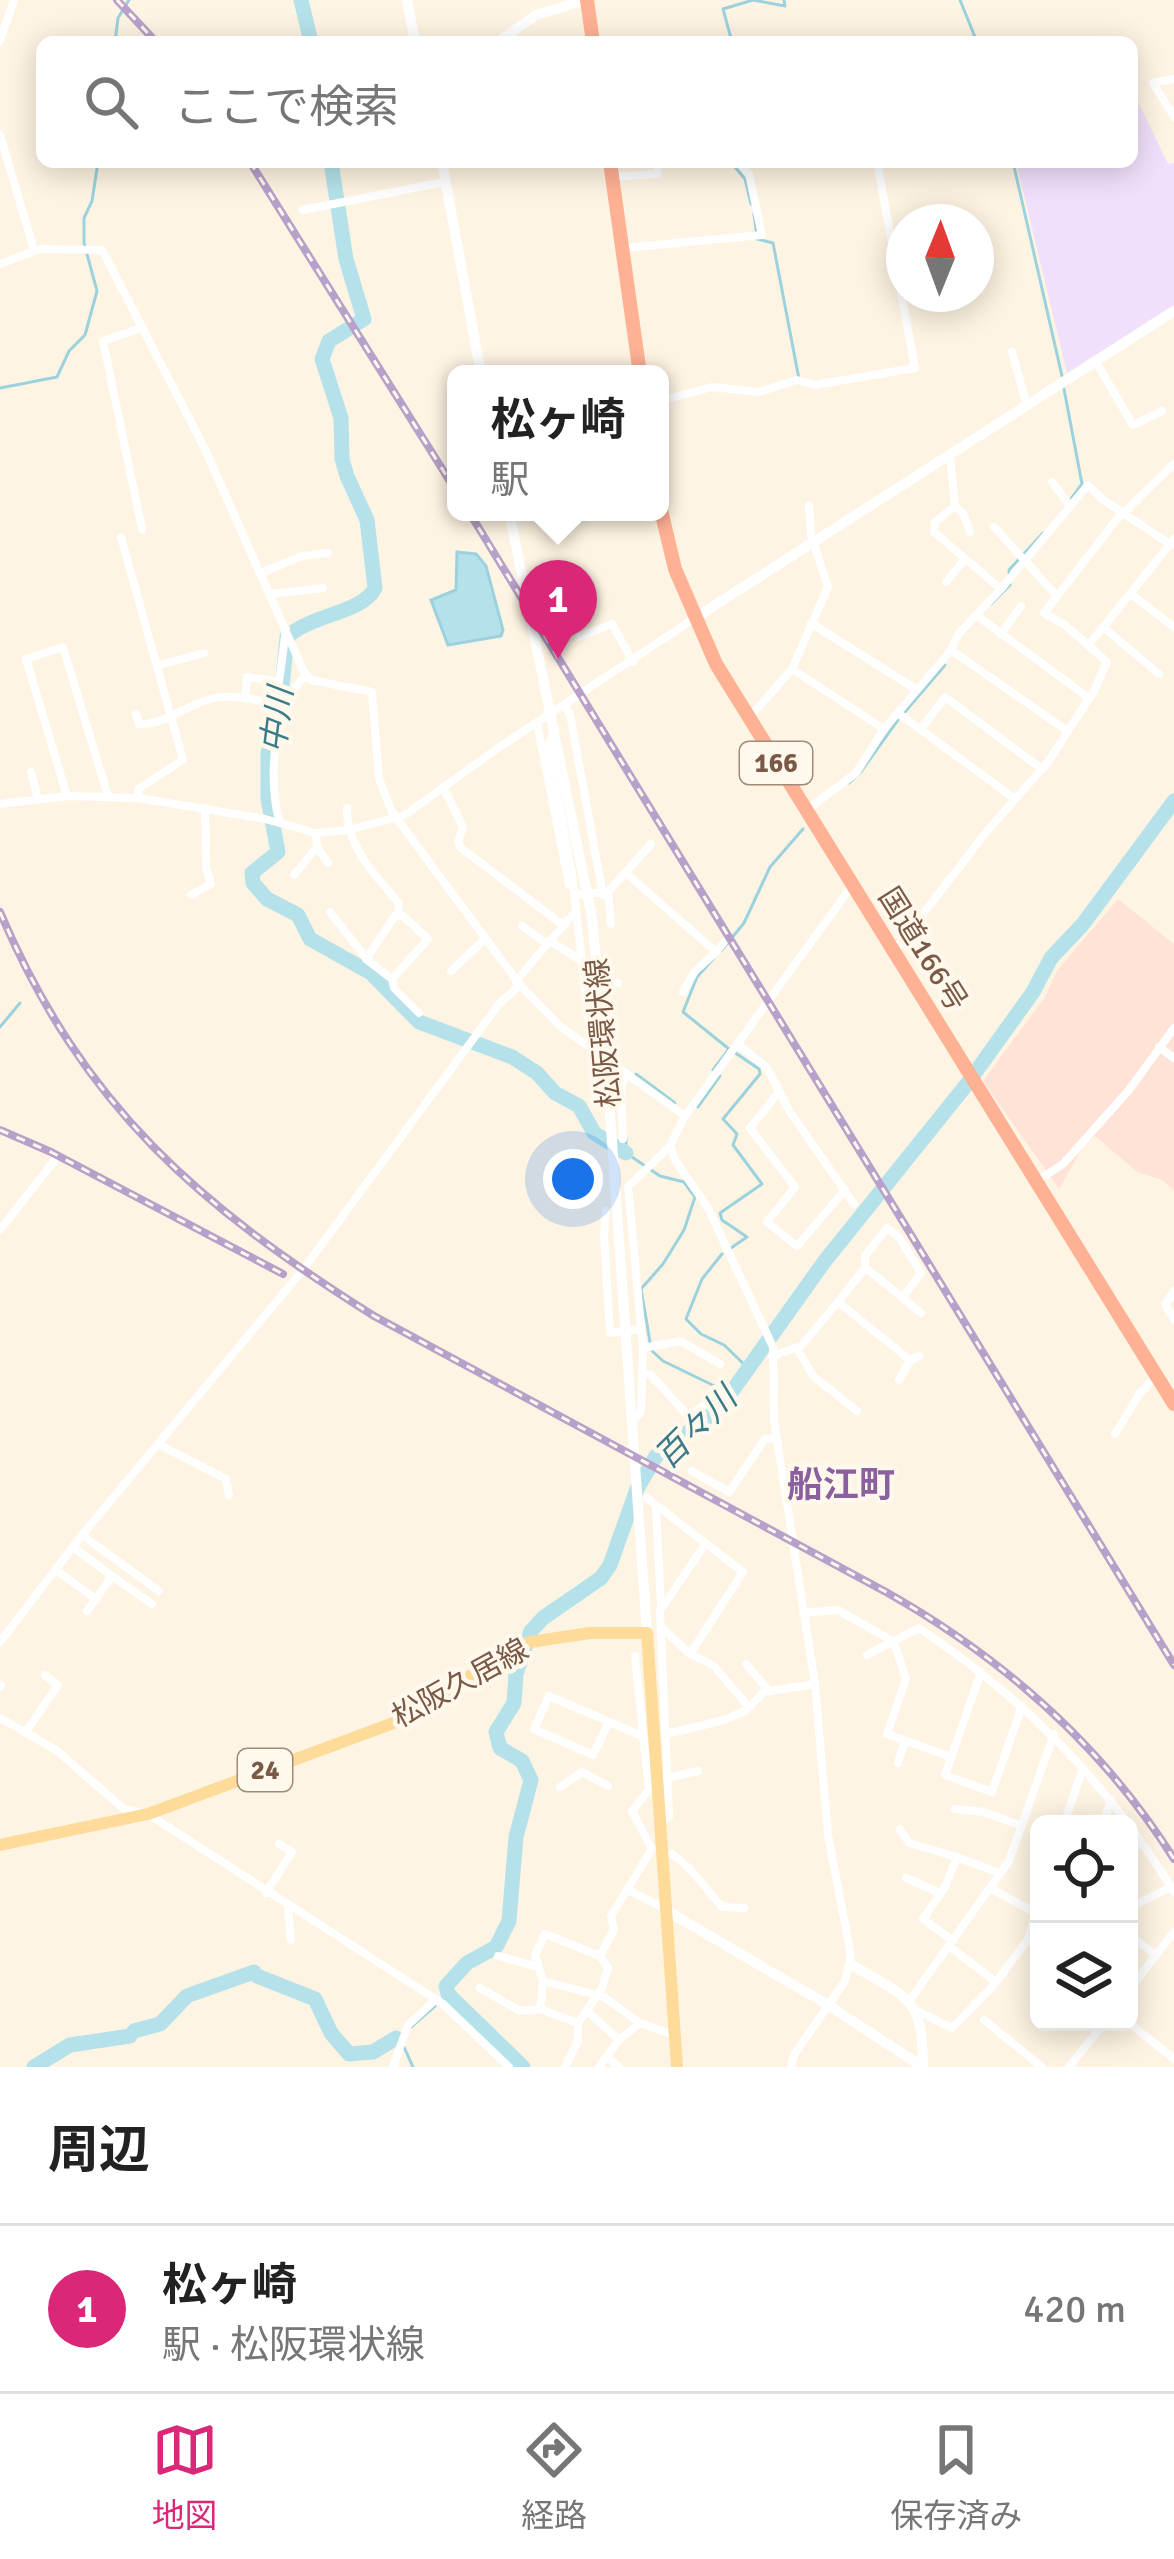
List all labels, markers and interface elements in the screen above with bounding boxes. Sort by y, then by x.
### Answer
search box [36,36,1138,168]
icon: search [78,69,144,135]
text: ここで検索 [174,80,399,135]
north arrow [886,204,994,312]
popup [447,365,669,521]
text: 松ヶ崎 [490,393,626,448]
text: 駅 [490,456,530,504]
pin: 1 [519,560,597,659]
water label: 中川 [253,682,302,755]
road number: 166 [740,742,812,784]
street label: 国道166号 [870,881,975,1018]
street label: 松阪環状線 [579,957,628,1109]
your location [543,1149,603,1209]
water label: 百々川 [647,1376,748,1478]
district label: 船江町 [787,1463,895,1508]
street label: 松阪久居線 [386,1631,535,1736]
road number: 24 [238,1749,292,1791]
map controls [1030,1815,1138,2031]
button: locate [1030,1815,1138,1923]
button: layers [1030,1923,1138,2031]
text: 周辺 [48,2119,150,2182]
text: 松ヶ崎 [162,2258,297,2313]
text: 1 [76,2285,98,2333]
text: 420 m [1023,2285,1126,2333]
text: 駅 · 松阪環状線 [162,2321,425,2369]
tab: 地図 [152,2417,218,2537]
tab: 経路 [521,2417,587,2537]
tab: 保存済み [890,2417,1022,2537]

